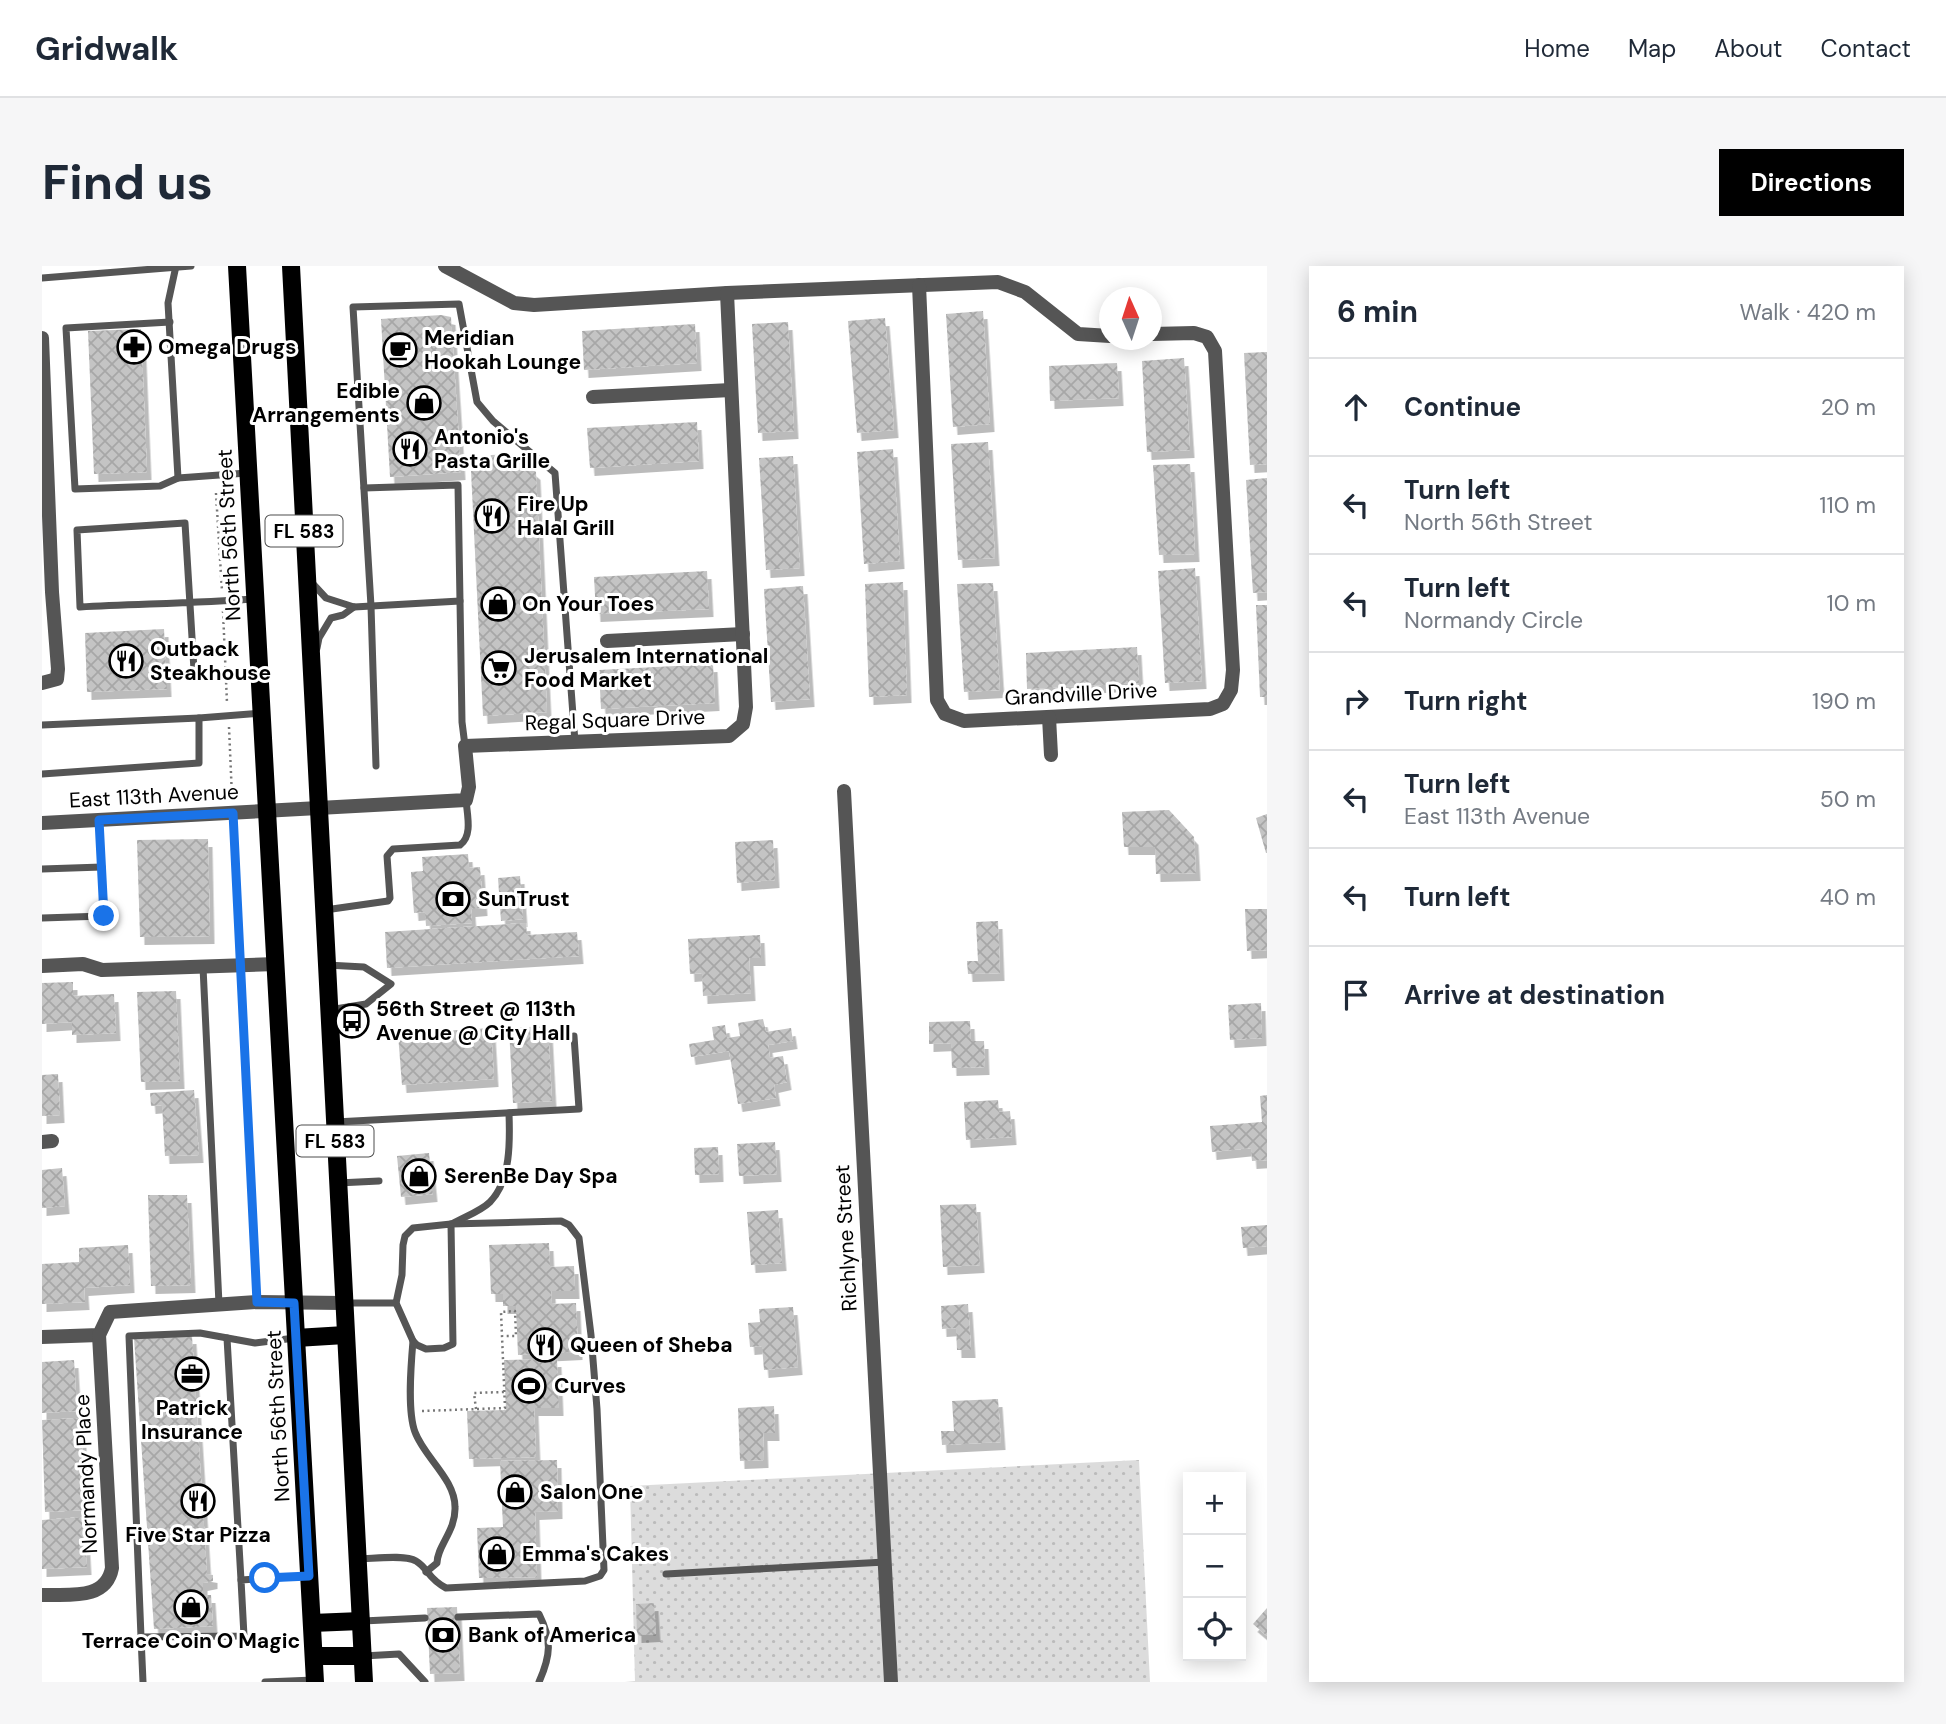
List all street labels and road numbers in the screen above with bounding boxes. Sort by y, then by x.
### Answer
street label: North 56th Street [211,448,247,622]
road number: FL 583 [266,515,342,546]
street label: Grandville Drive [1004,676,1158,712]
street label: Regal Square Drive [524,703,706,737]
street label: East 113th Avenue [68,778,240,814]
road number: FL 583 [296,1126,374,1156]
street label: Richlyne Street [828,1164,864,1312]
street label: North 56th Street [260,1329,296,1503]
street label: Normandy Place [68,1394,104,1554]

